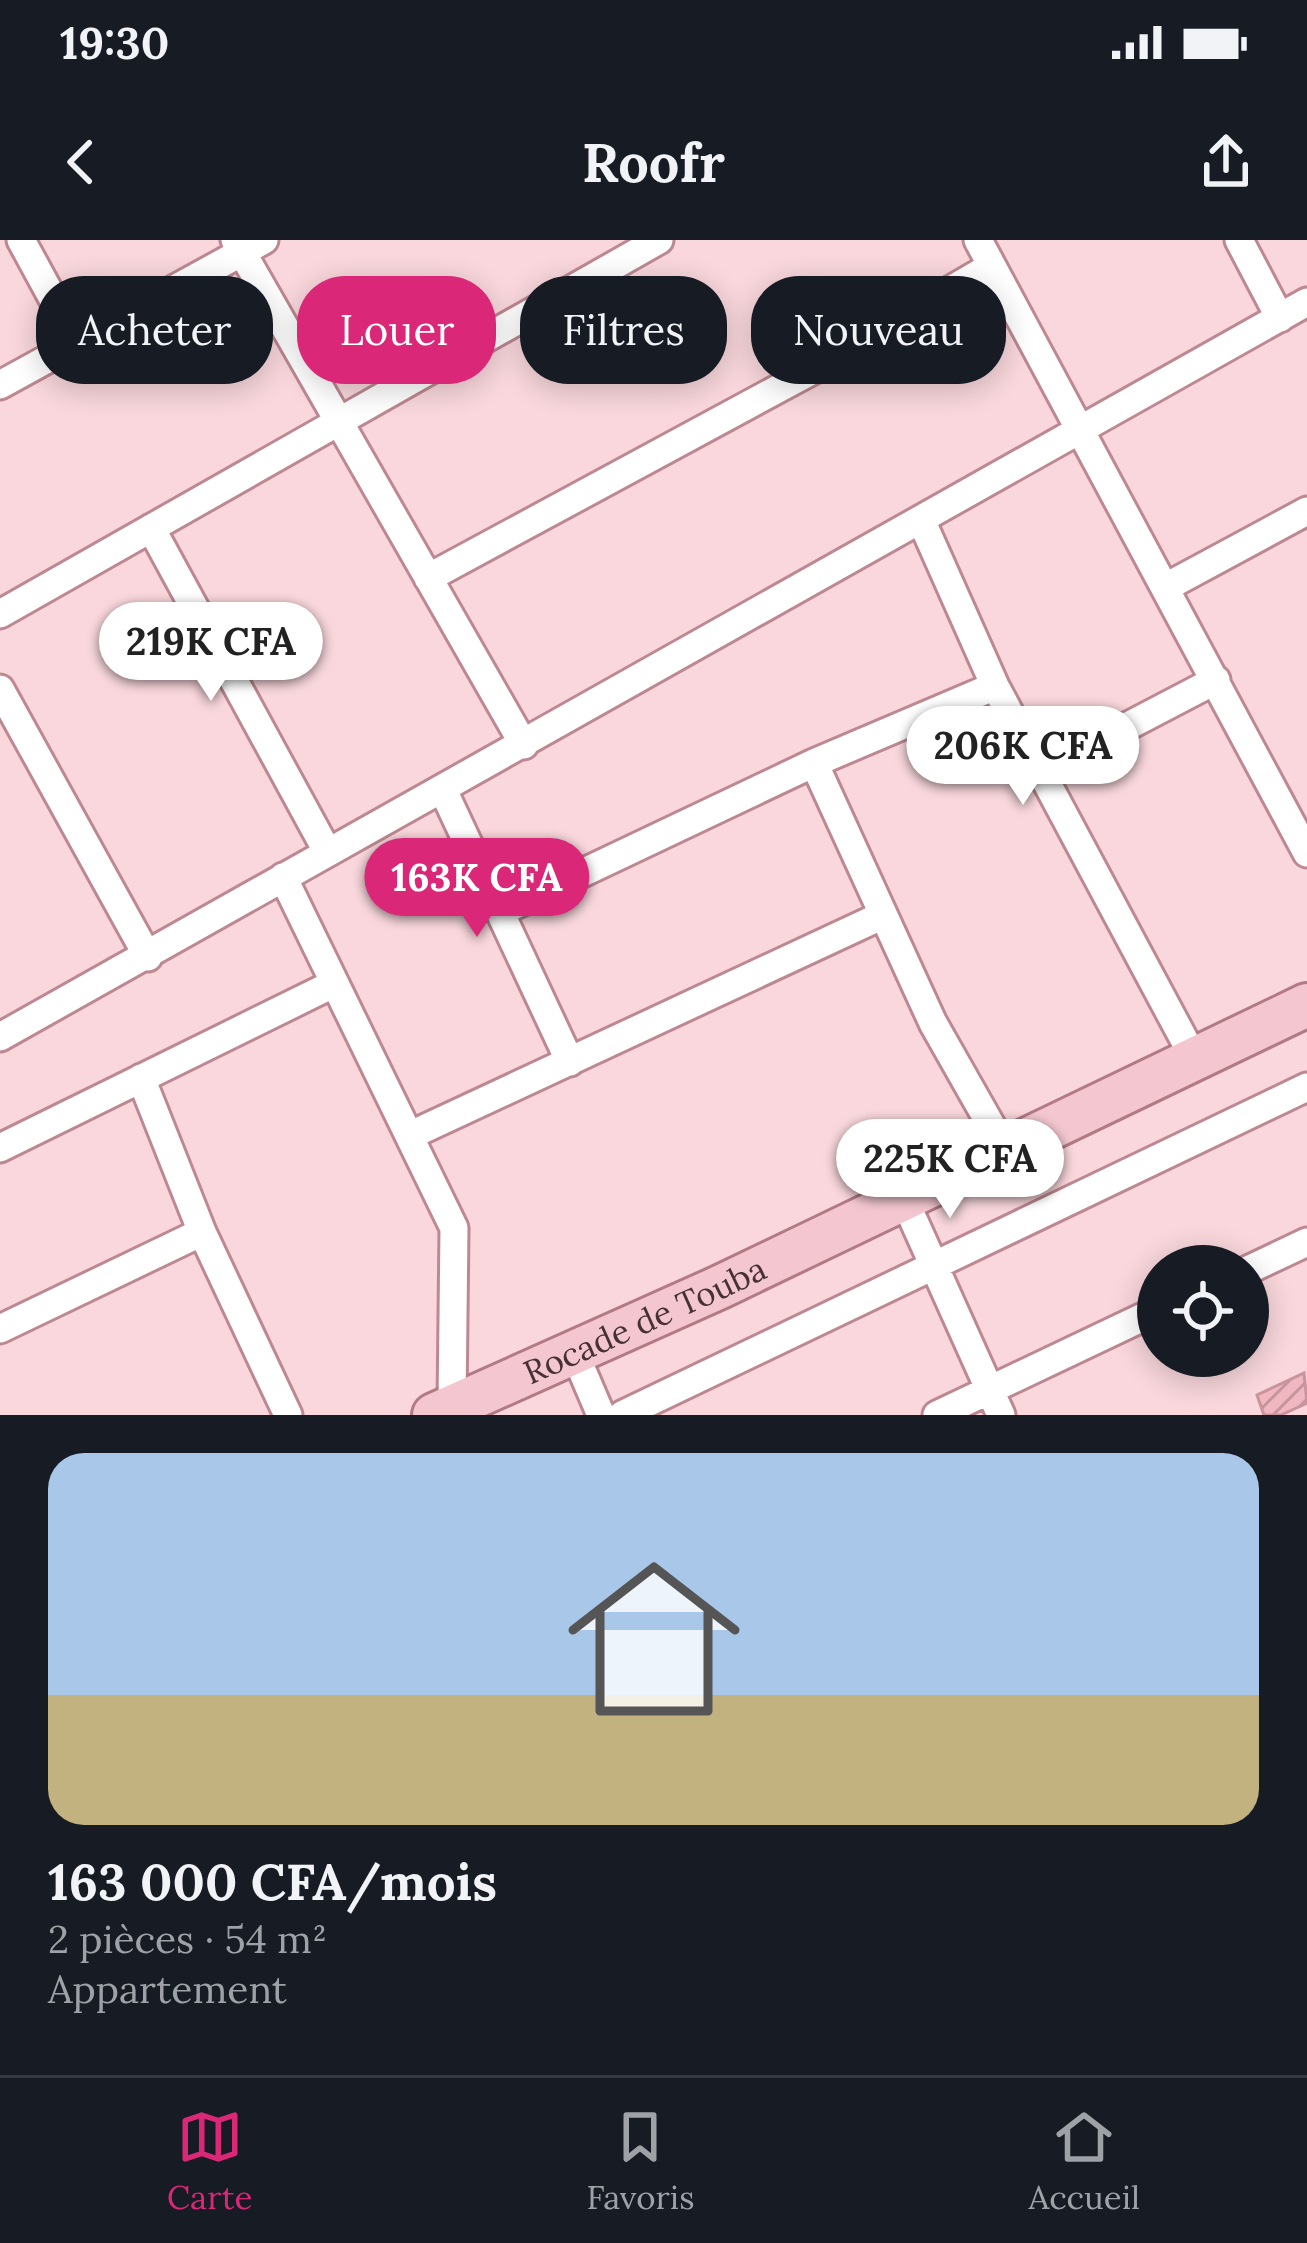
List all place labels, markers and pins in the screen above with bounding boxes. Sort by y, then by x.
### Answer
pin: 219K CFA [87,602,335,704]
pin: 206K CFA [899,706,1147,808]
pin: 163K CFA [353,838,601,940]
pin: 225K CFA [826,1119,1074,1221]

